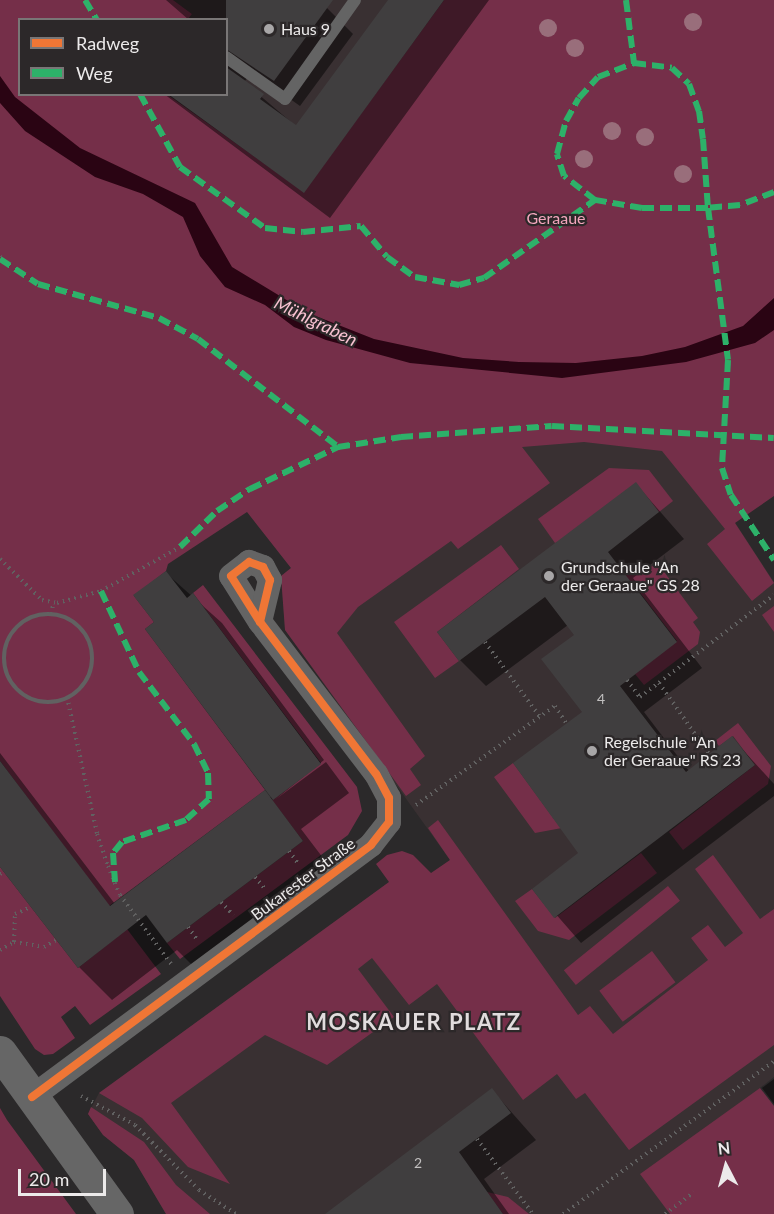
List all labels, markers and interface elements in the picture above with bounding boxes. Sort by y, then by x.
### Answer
legend [18,18,228,96]
place label: Haus 9 [281,19,330,39]
marker: Haus 9 [262,22,276,36]
text: Radweg [76,32,139,54]
text: Weg [76,62,113,84]
park label: Geraaue [526,208,586,228]
water label: Mühlgraben [271,292,361,350]
place label: Grundschule "An der Geraaue" GS 28 [561,557,700,595]
marker: Grundschule "An der Geraaue" GS 28 [542,569,556,583]
house number: 4 [597,691,605,707]
place label: Regelschule "An der Geraaue" RS 23 [604,732,741,770]
marker: Regelschule "An der Geraaue" RS 23 [585,744,599,758]
street label: Bukarester Straße [247,834,359,924]
district label: MOSKAUER PLATZ [306,1009,522,1035]
north arrow [696,1136,756,1196]
text: N [717,1138,731,1158]
house number: 2 [414,1155,422,1171]
scale bar [21,1157,110,1195]
text: 20 m [29,1168,69,1190]

